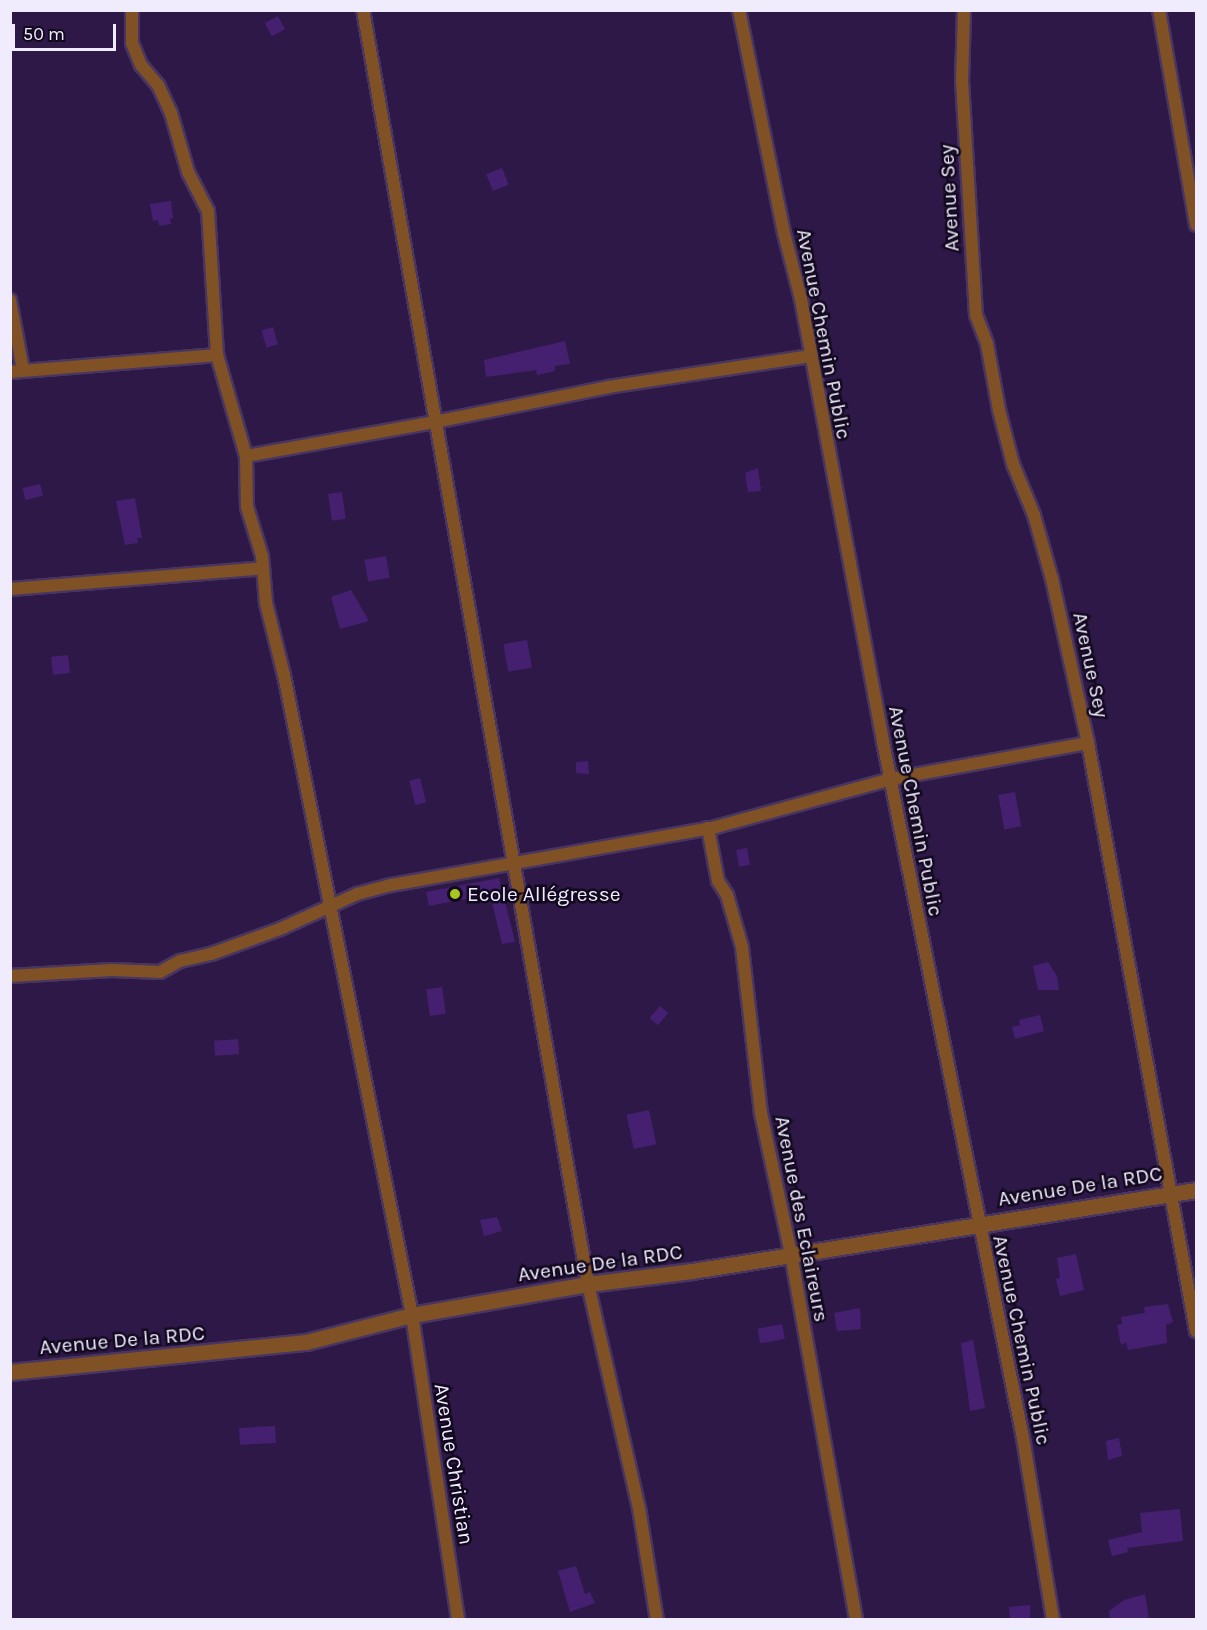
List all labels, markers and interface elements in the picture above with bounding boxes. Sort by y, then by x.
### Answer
scale bar [15,12,118,50]
text: 50 m [23,23,65,45]
street label: Avenue Sey [934,144,964,252]
street label: Avenue Chemin Public [791,227,857,441]
street label: Avenue Sey [1068,610,1114,720]
street label: Avenue Chemin Public [883,704,949,918]
place label: Ecole Allégresse [467,881,620,907]
marker: Ecole Allégresse [448,887,462,901]
street label: Avenue des Eclaireurs [770,1114,834,1324]
street label: Avenue De la RDC [996,1161,1164,1211]
street label: Avenue Chemin Public [987,1233,1057,1447]
street label: Avenue De la RDC [516,1239,684,1287]
street label: Avenue De la RDC [38,1320,206,1360]
street label: Avenue Christian [429,1382,479,1546]

